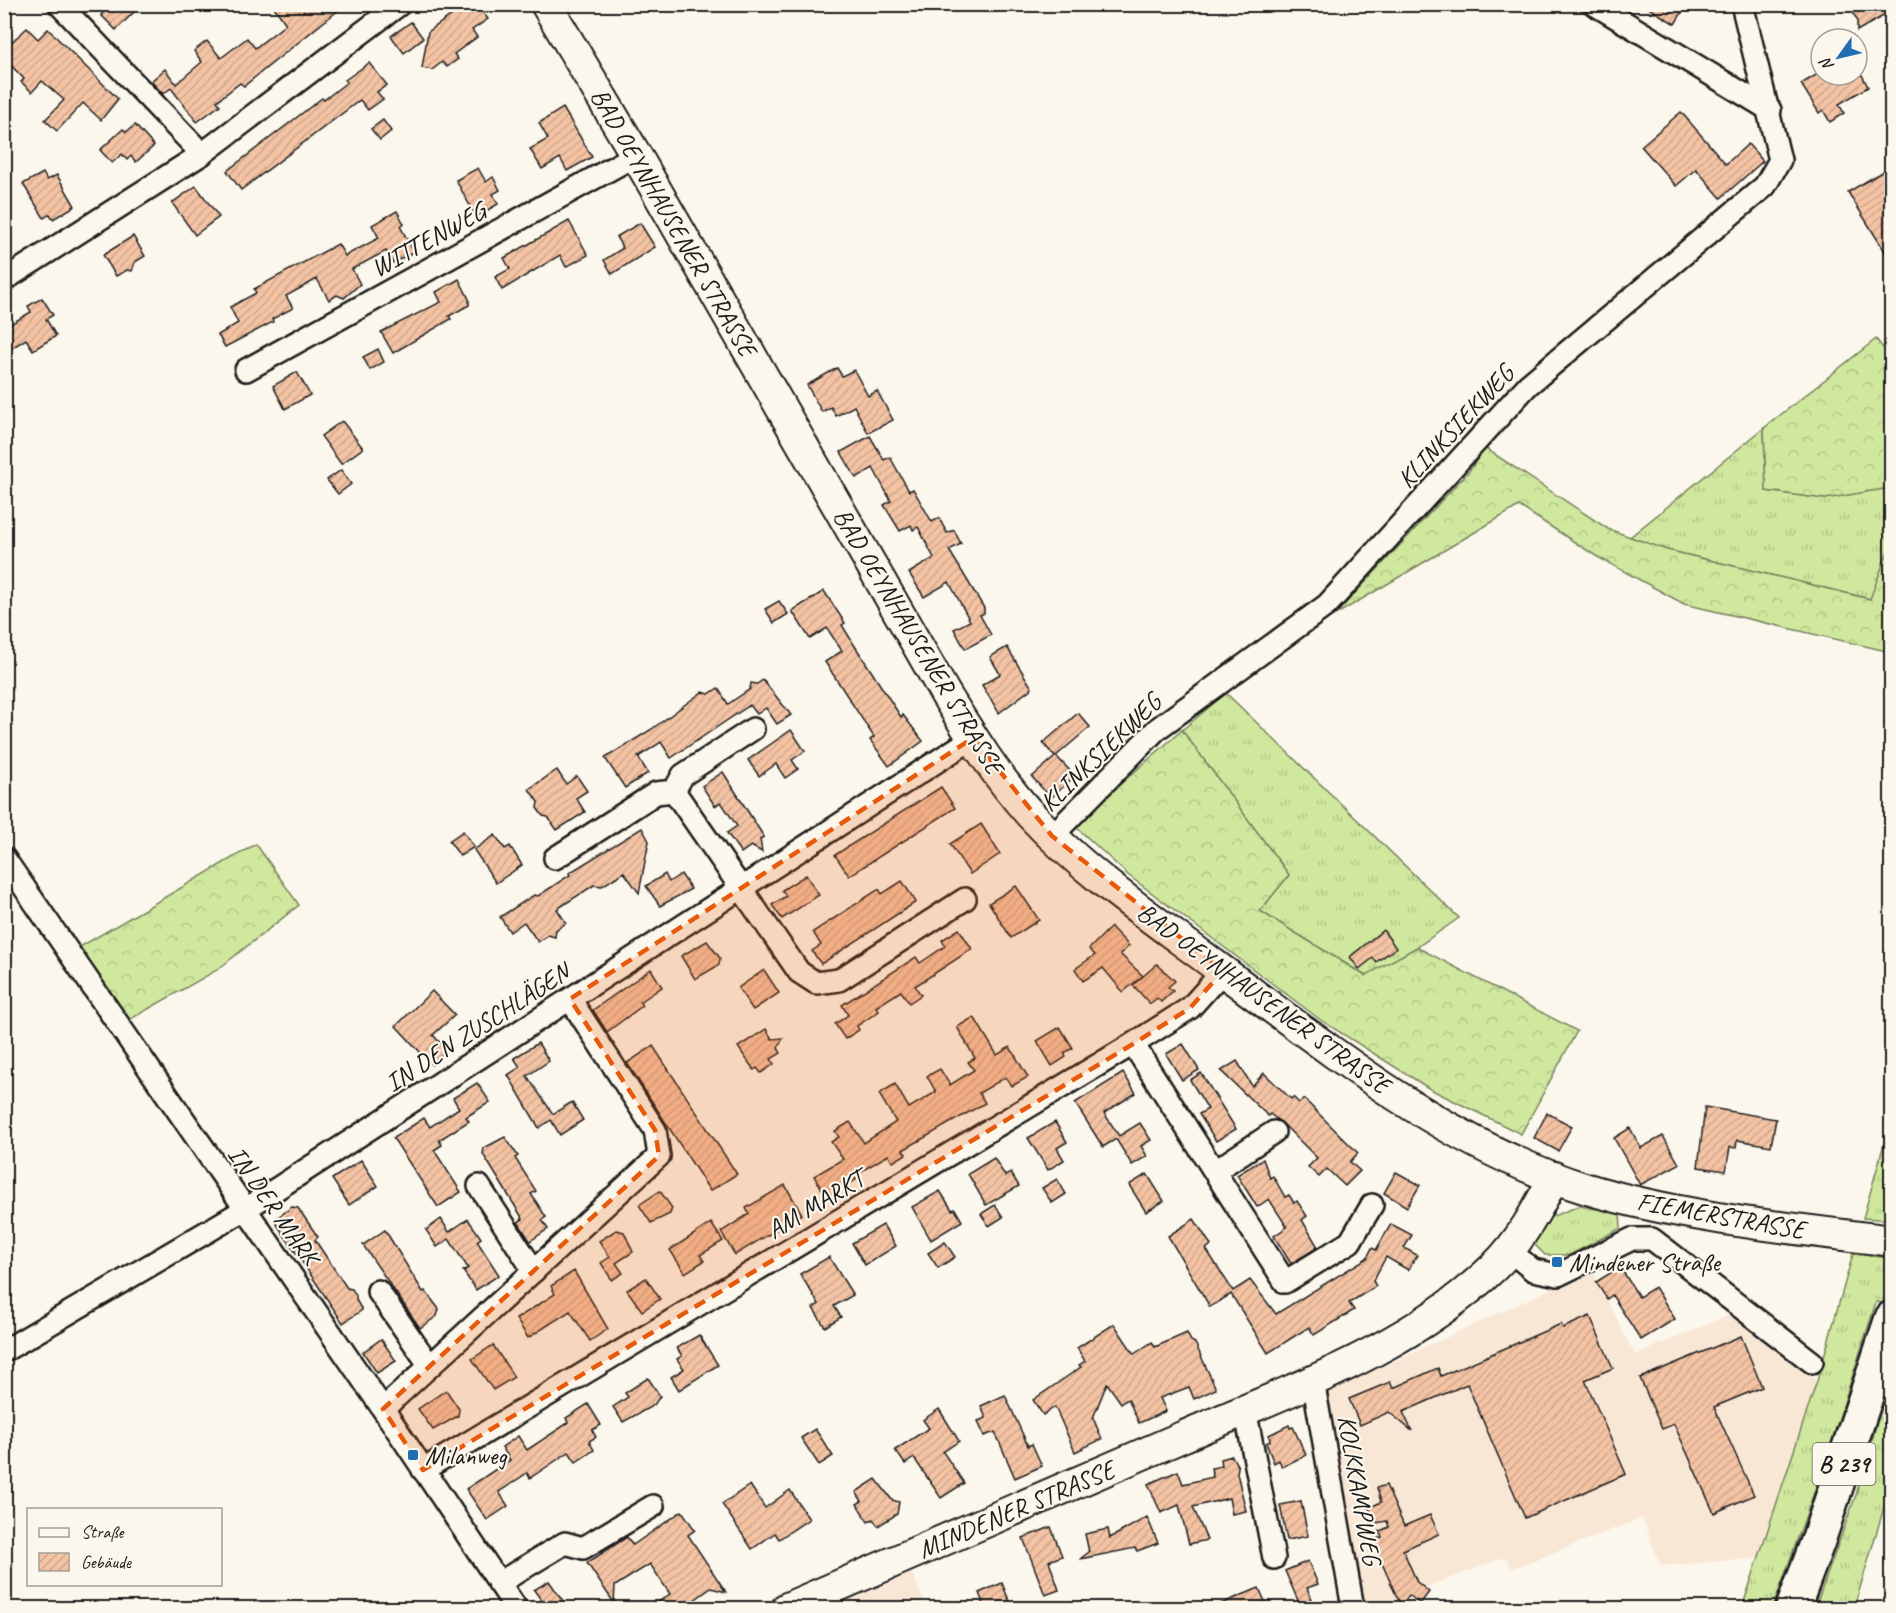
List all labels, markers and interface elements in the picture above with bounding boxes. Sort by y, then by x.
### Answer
north arrow [1809,27,1869,87]
text: N [1815,53,1838,75]
street label: BAD OEYNHAUSENER STRASSE [583,82,766,366]
street label: WITTENWEG [365,193,495,284]
street label: KLINKSIEKWEG [1390,356,1523,495]
street label: BAD OEYNHAUSENER STRASSE [826,502,1013,783]
street label: KLINKSIEKWEG [1033,684,1170,819]
street label: BAD OEYNHAUSENER STRASSE [1131,896,1400,1103]
street label: IN DEN ZUSCHLÄGEN [379,953,579,1099]
street label: IN DER MARK [221,1139,329,1275]
street label: AM MARKT [761,1159,875,1246]
street label: FIEMERSTRASSE [1634,1185,1811,1247]
place label: Mindener Straße [1569,1246,1722,1279]
marker: Mindener Straße [1550,1255,1564,1269]
street label: KOLKKAMPWEG [1330,1413,1389,1570]
place label: Milanweg [425,1439,508,1472]
road number: B 239 [1812,1443,1876,1485]
marker: Milanweg [406,1448,420,1462]
street label: MINDENER STRASSE [913,1452,1123,1566]
legend [27,1508,222,1586]
text: Straße [81,1521,125,1543]
text: Gebäude [81,1551,132,1573]

